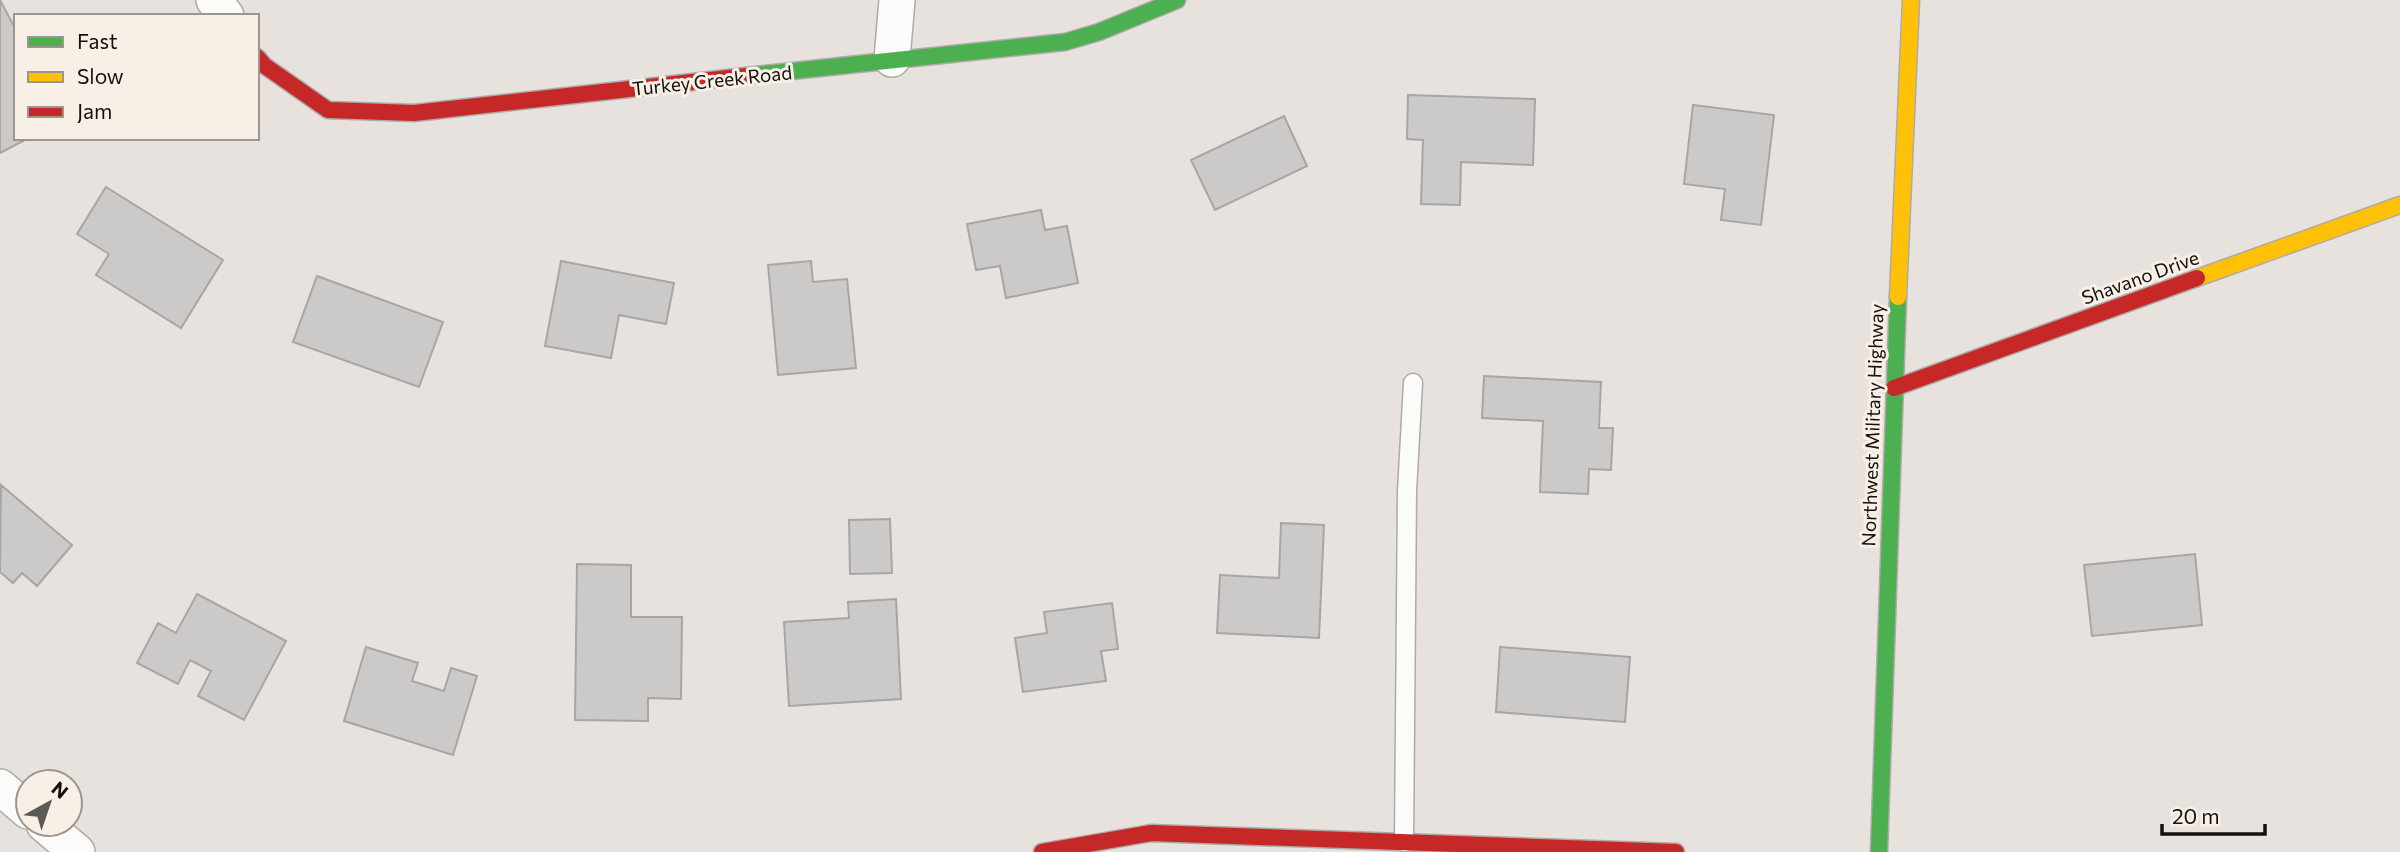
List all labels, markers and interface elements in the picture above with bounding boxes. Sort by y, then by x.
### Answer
legend [14,14,259,140]
text: Fast [77,28,118,53]
street label: Turkey Creek Road [631,60,793,100]
text: Slow [77,63,124,88]
text: Jam [77,98,112,123]
street label: Shavano Drive [2078,245,2202,309]
street label: Northwest Military Highway [1856,303,1888,547]
north arrow [14,768,84,838]
text: N [47,776,73,803]
scale bar [2162,792,2265,836]
text: 20 m [2172,803,2220,828]

